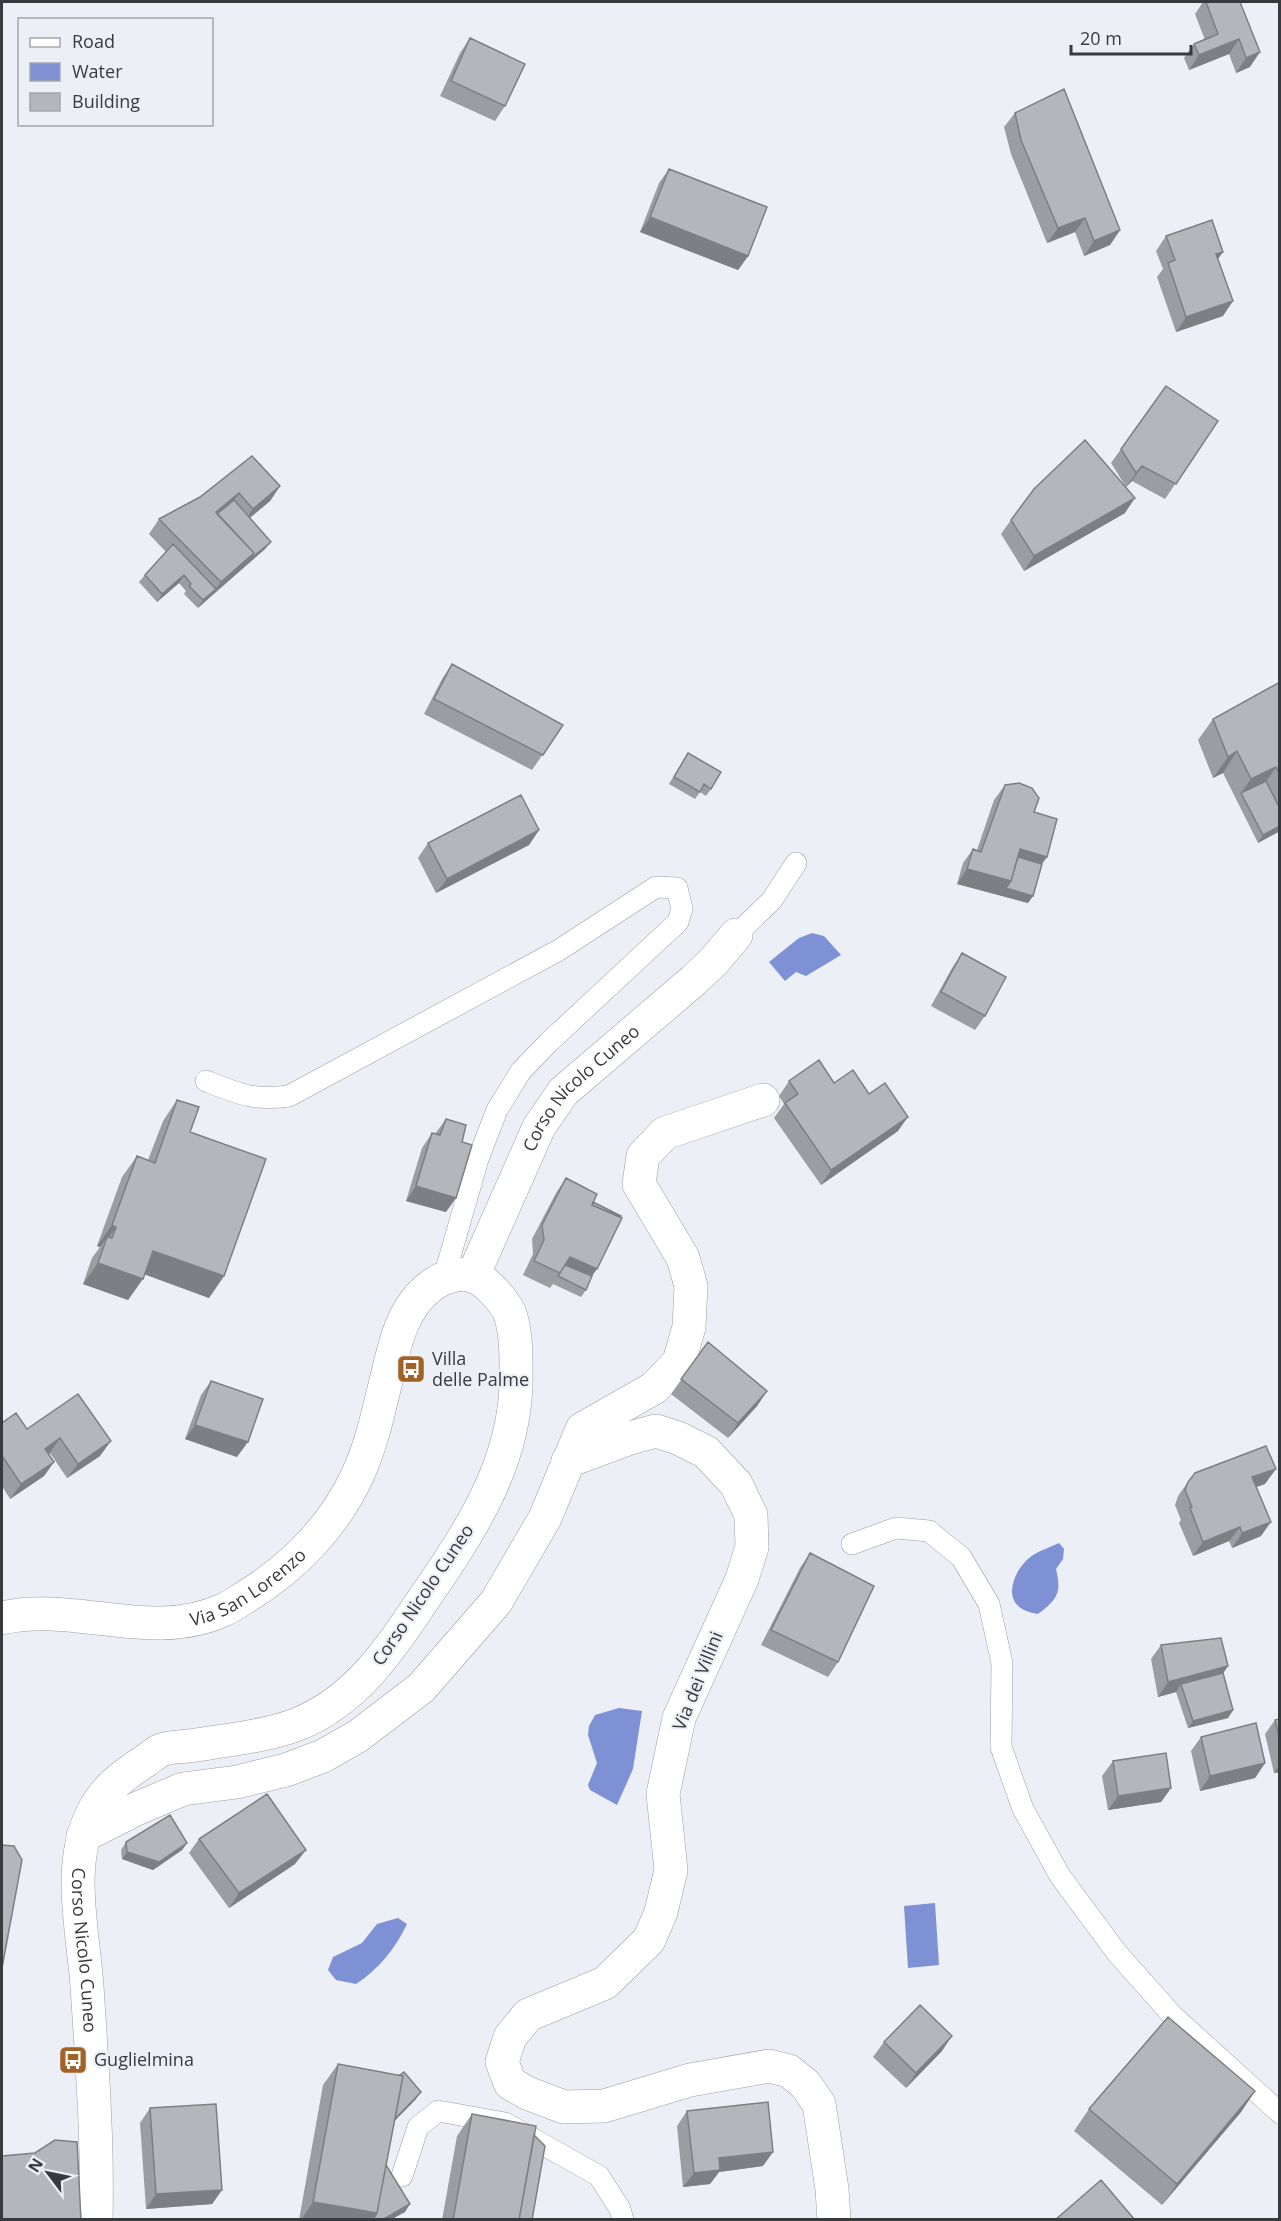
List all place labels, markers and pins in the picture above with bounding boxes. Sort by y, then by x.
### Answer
place label: Villa delle Palme [432,1346,529,1391]
bus stop icon: Villa delle Palme [395,1353,427,1385]
bus stop icon: Guglielmina [57,2044,89,2076]
place label: Guglielmina [94,2047,194,2071]

